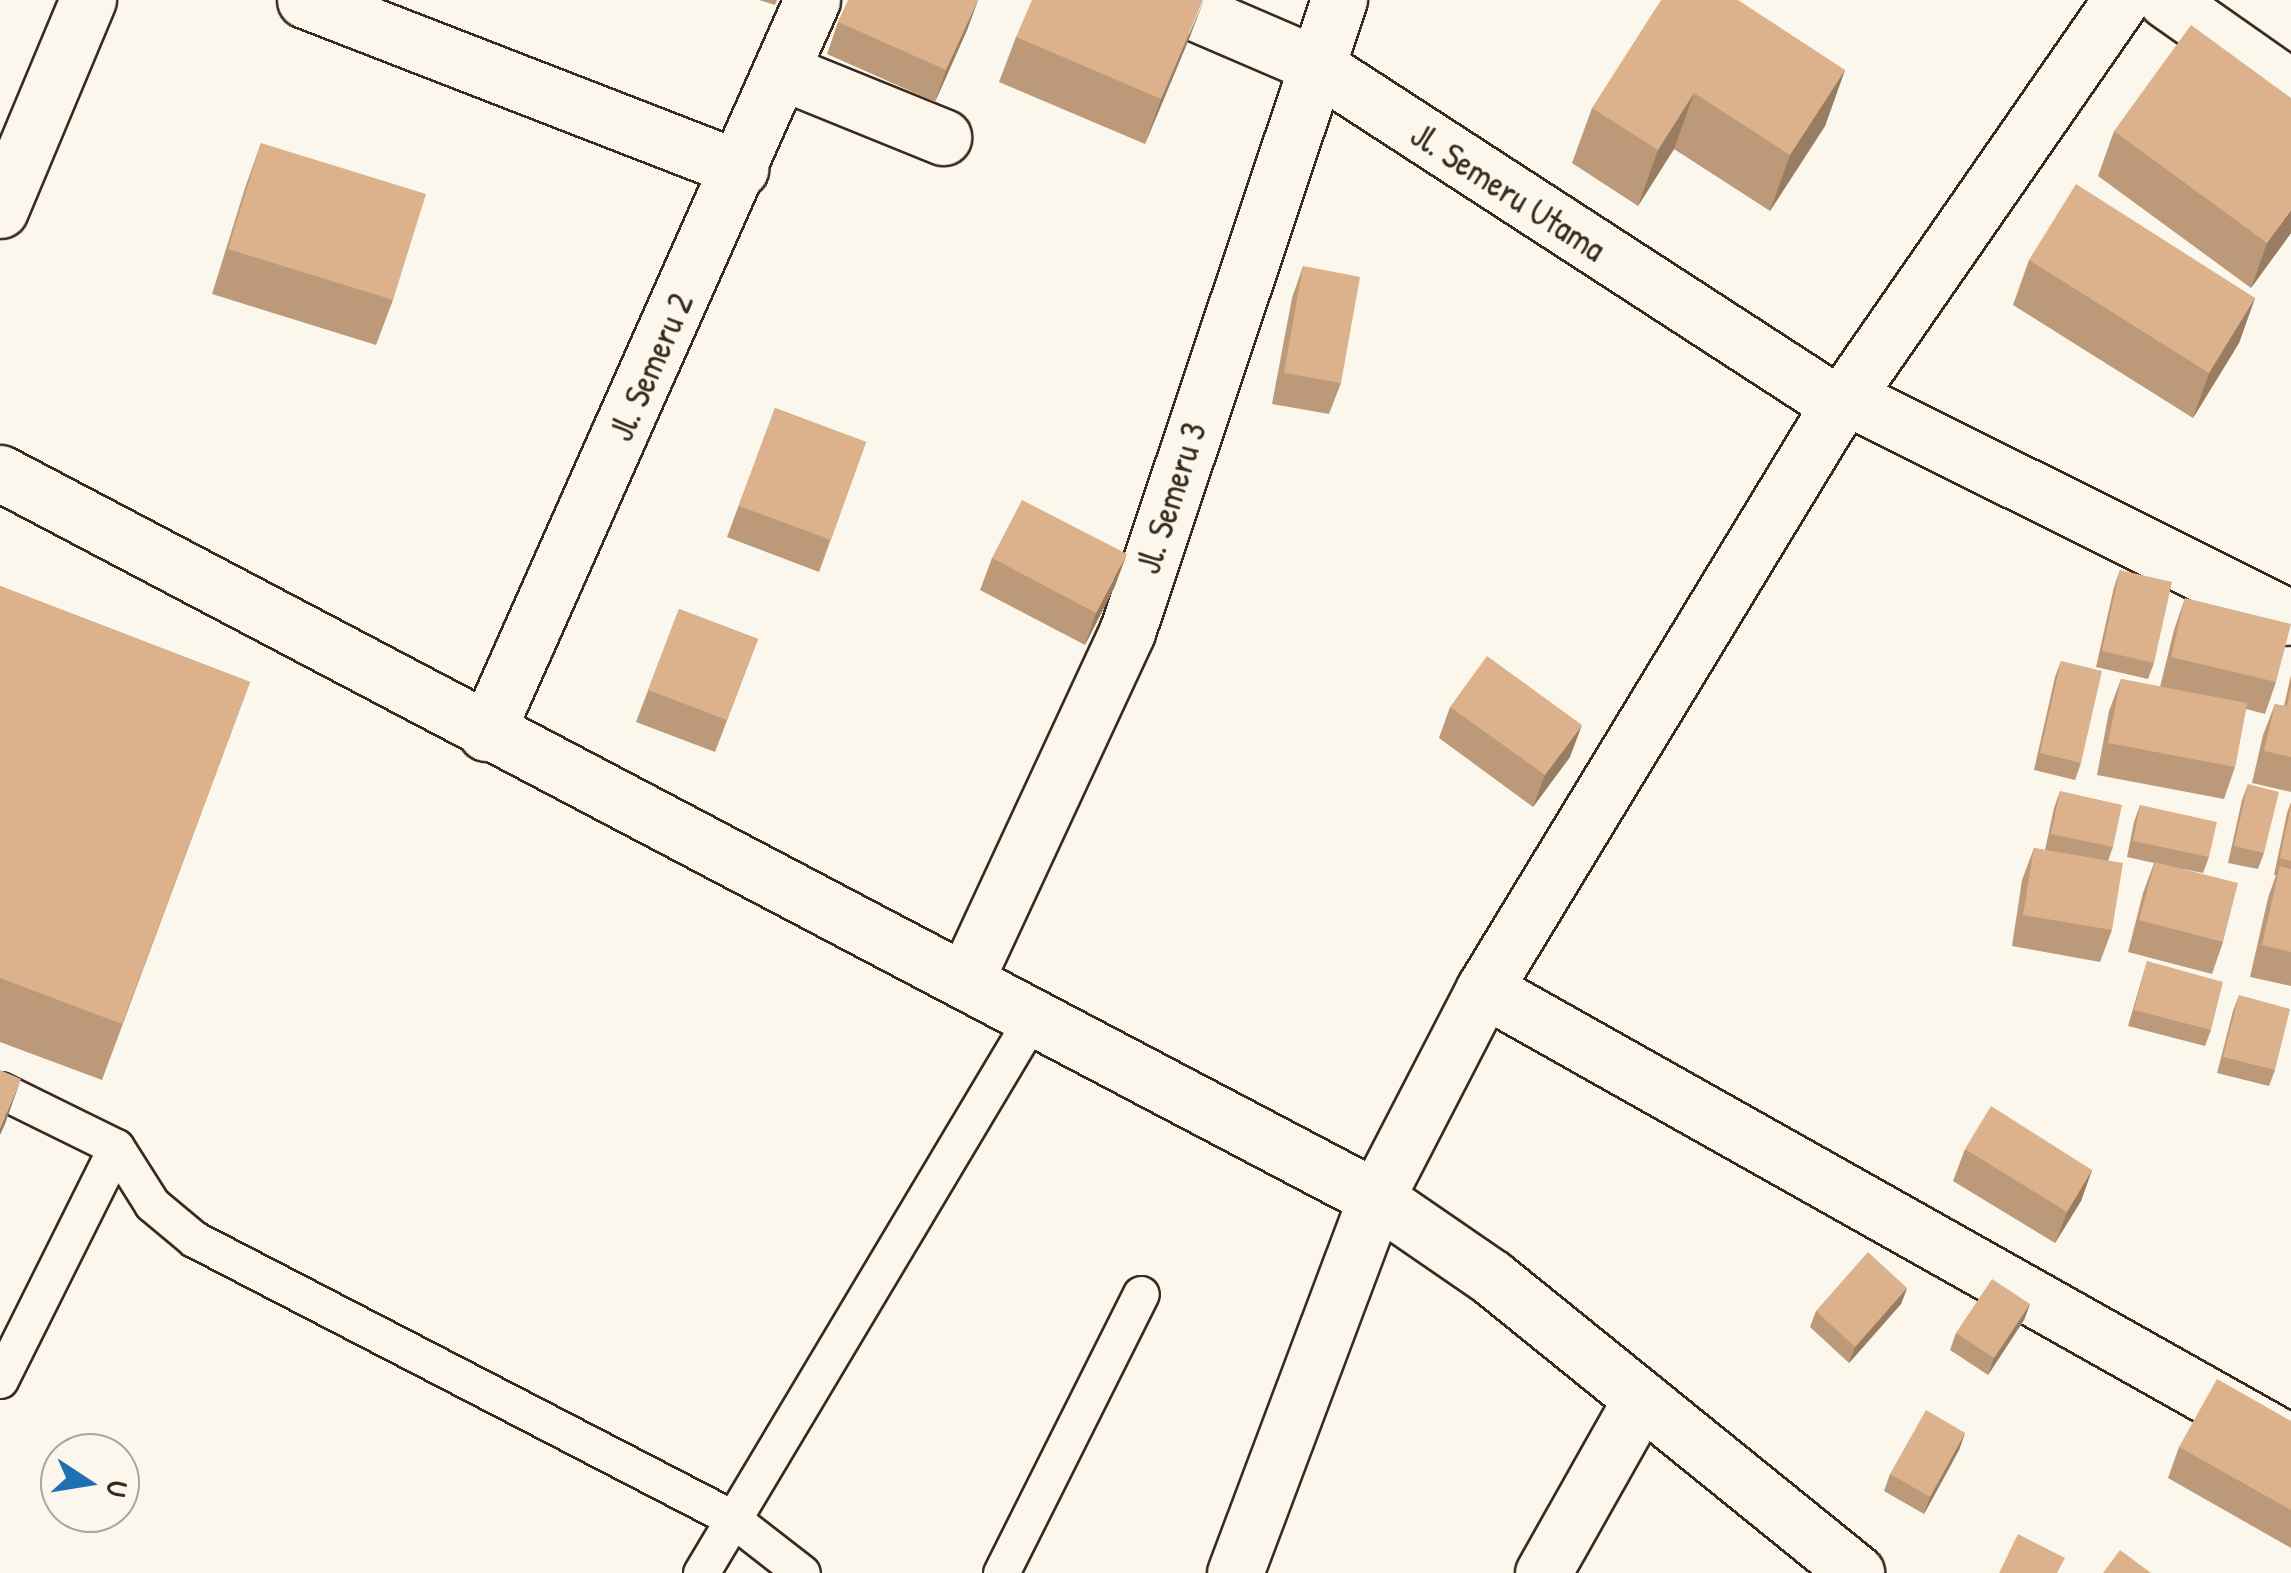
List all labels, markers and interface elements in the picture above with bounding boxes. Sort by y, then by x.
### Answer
street label: Jl. Semeru Utama [1403,114,1613,270]
street label: Jl. Semeru 2 [600,287,702,447]
street label: Jl. Semeru 3 [1127,417,1215,579]
north arrow [40,1433,140,1533]
text: U [97,1477,138,1500]

